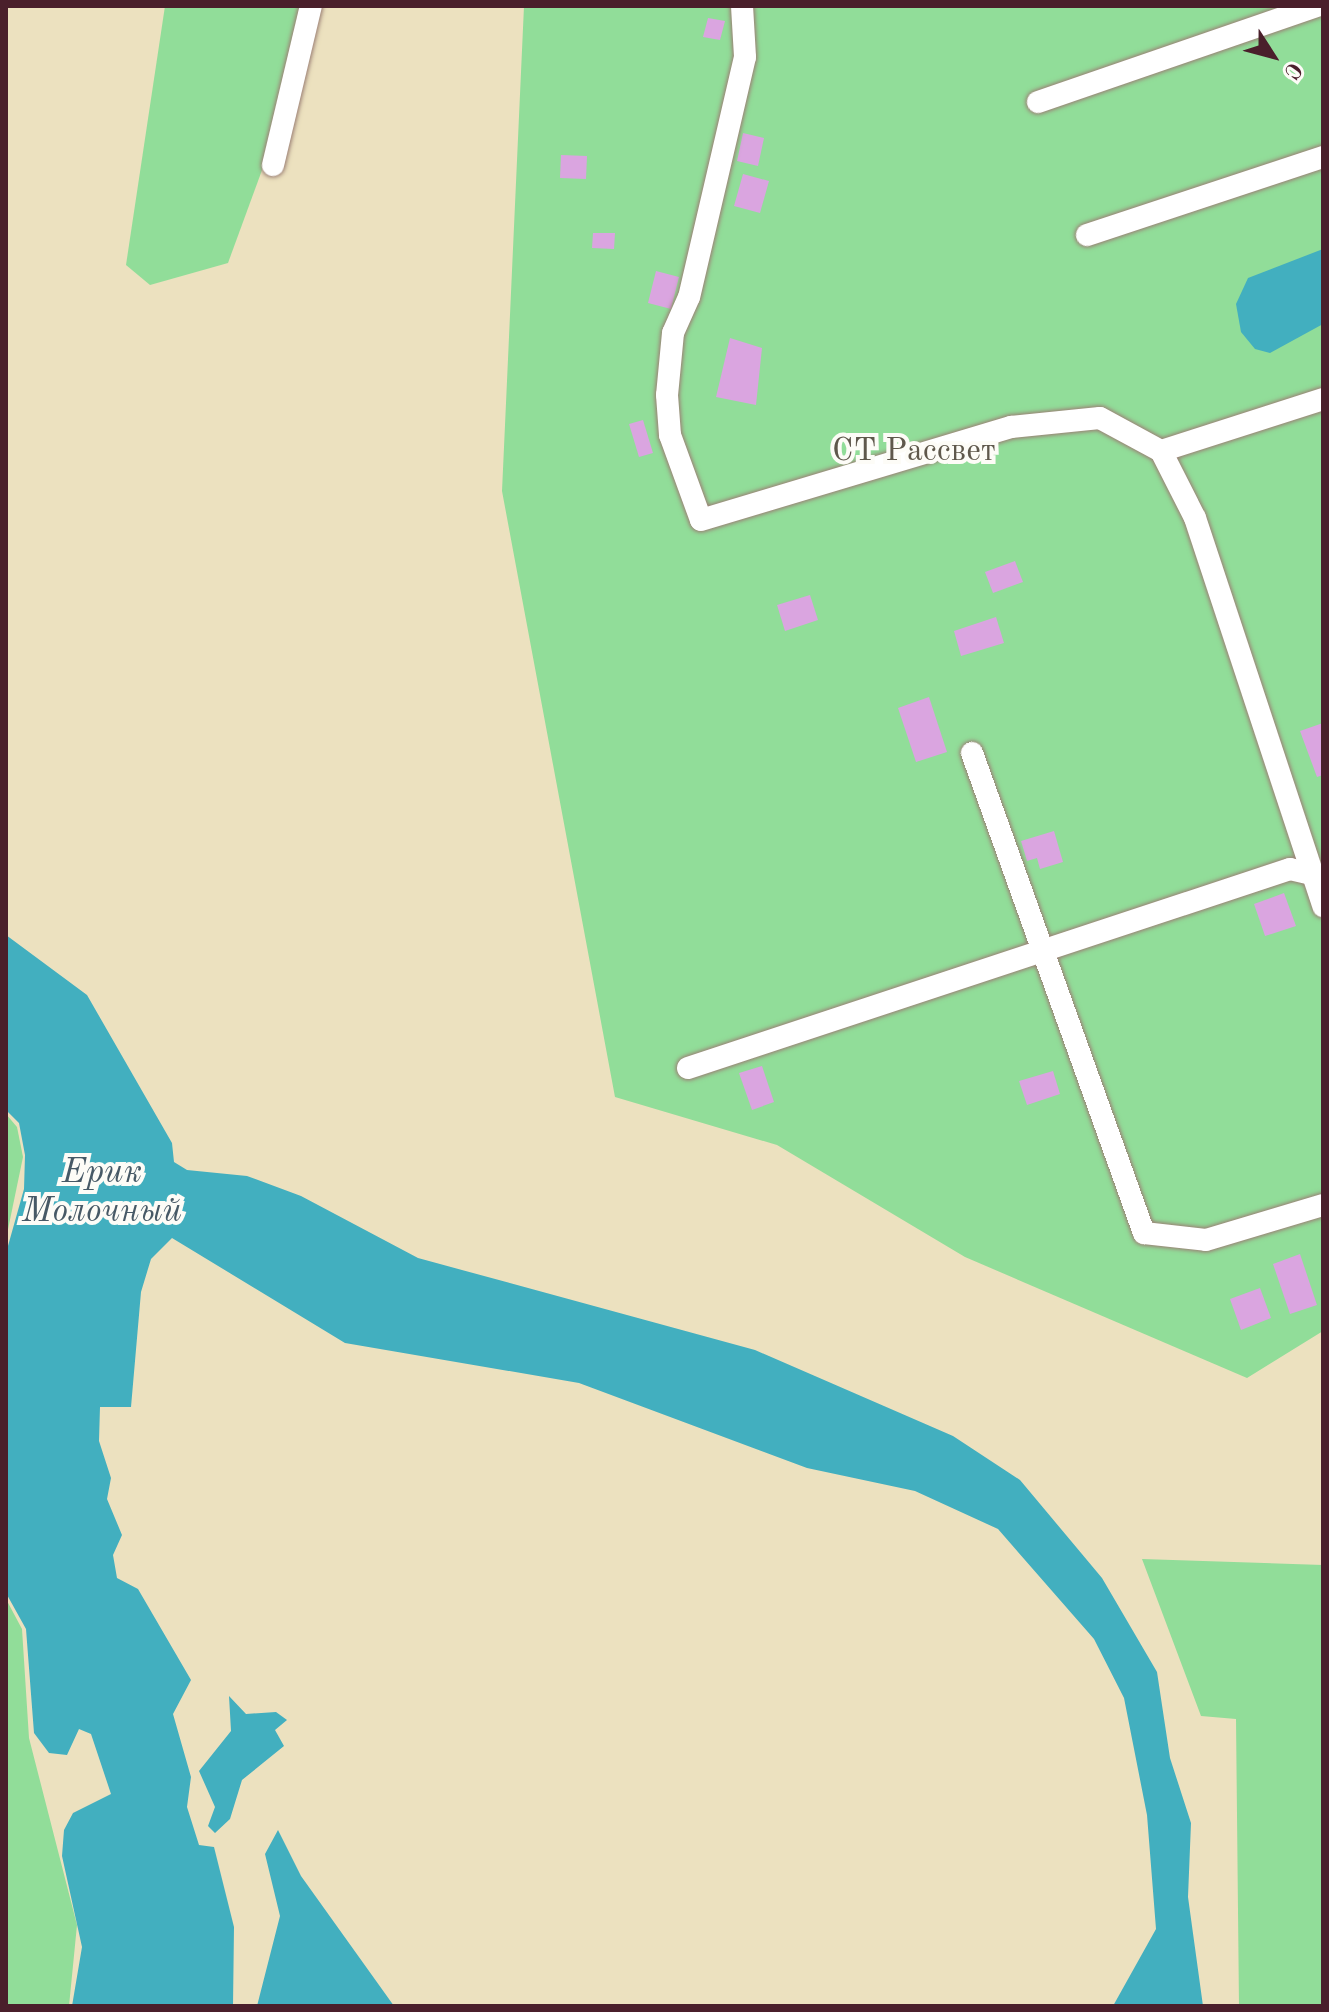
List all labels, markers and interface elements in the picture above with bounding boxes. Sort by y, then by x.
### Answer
north arrow [1233,16,1313,96]
text: С [1279,58,1306,82]
park label: СТ Рассвет [832,433,996,471]
water label: Ерик Молочный [22,1153,182,1232]

